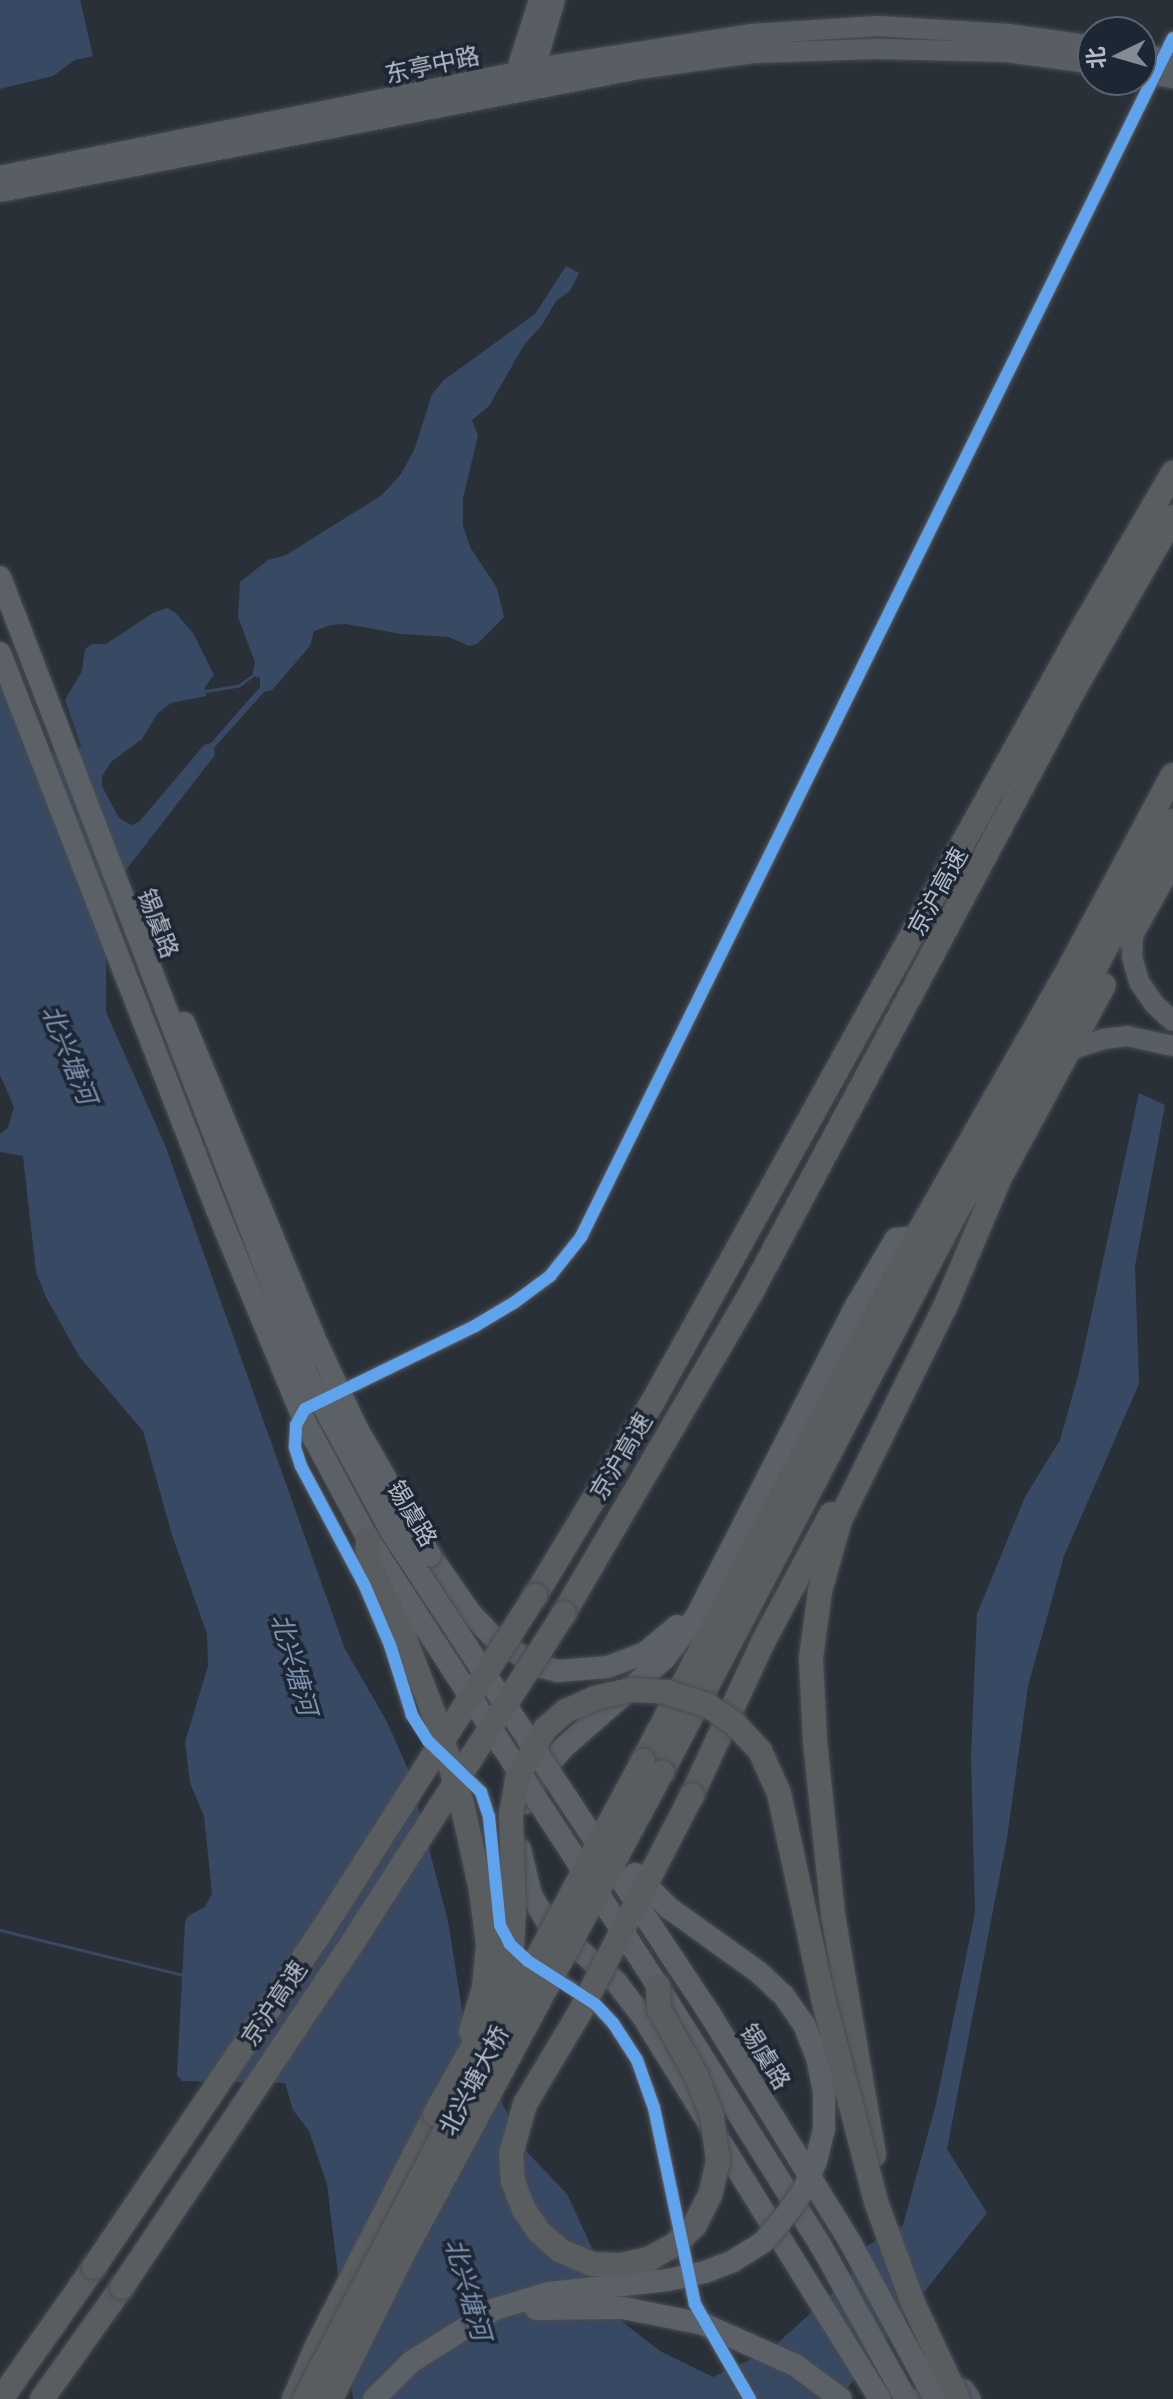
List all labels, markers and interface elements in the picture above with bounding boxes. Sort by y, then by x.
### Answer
north arrow [1077,16,1157,96]
street label: 东亭中路 [382,40,482,88]
text: 北 [1081,46,1109,70]
street label: 京沪高速 [901,842,973,940]
street label: 锡虞路 [133,884,185,962]
water label: 北兴塘河 [36,1000,104,1108]
street label: 京沪高速 [583,1407,657,1505]
street label: 锡虞路 [382,1475,444,1551]
water label: 北兴塘河 [266,1610,324,1718]
street label: 京沪高速 [234,1955,312,2051]
street label: 锡虞路 [735,2018,797,2094]
street label: 北兴塘大桥 [432,2020,514,2140]
water label: 北兴塘河 [440,2235,498,2343]

